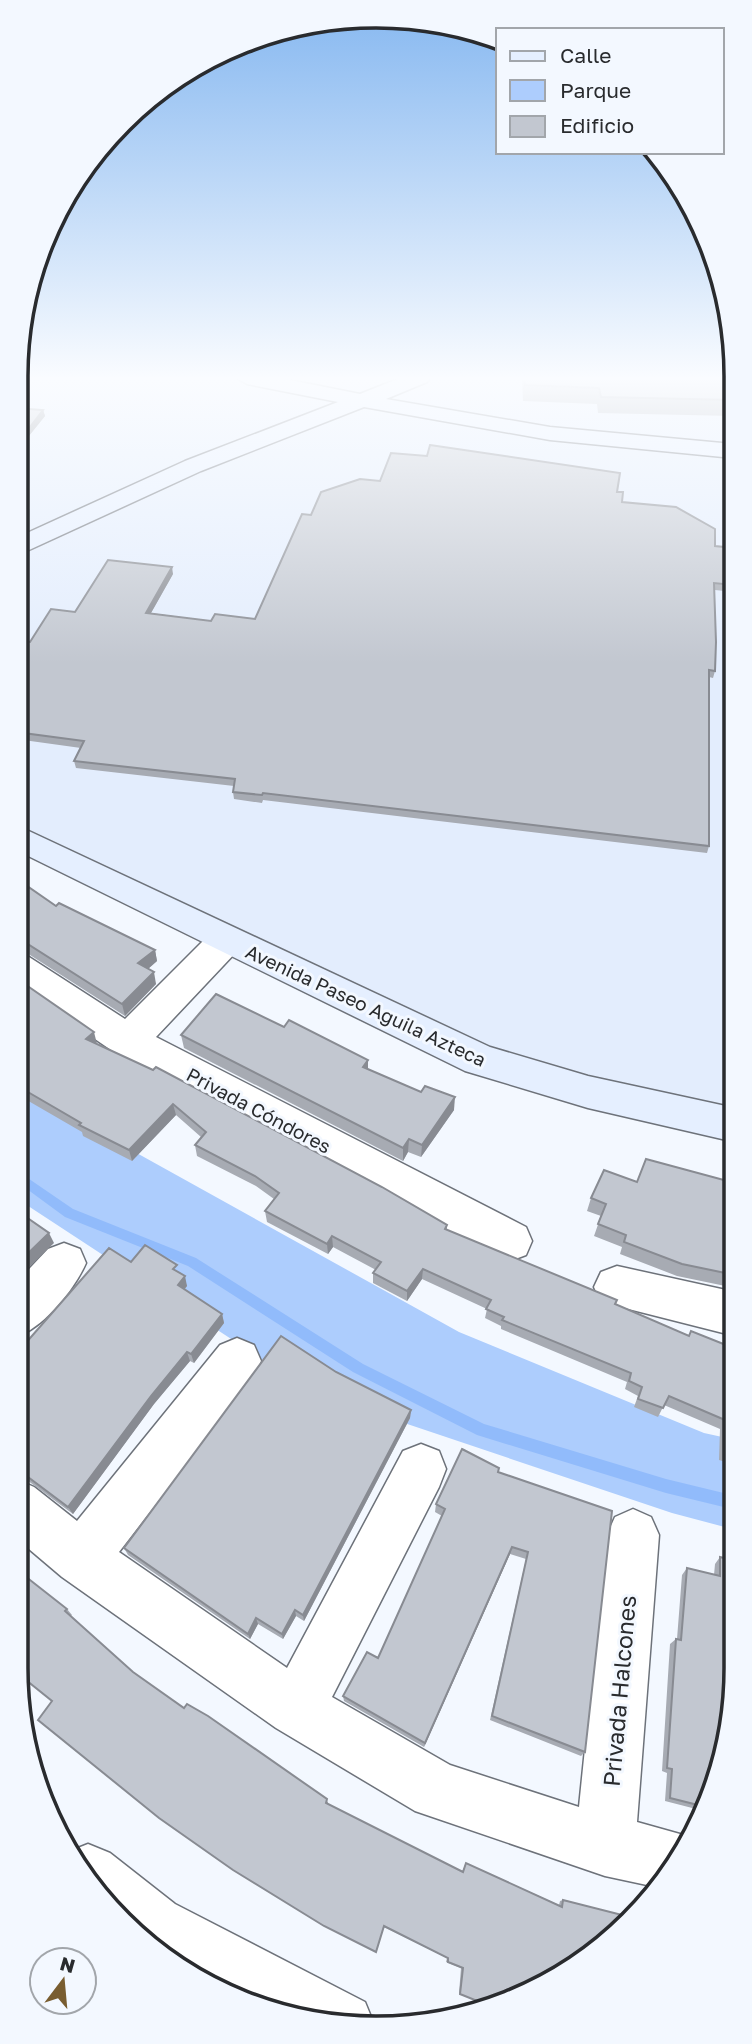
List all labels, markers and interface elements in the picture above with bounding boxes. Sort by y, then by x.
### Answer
legend [496,28,724,154]
text: Calle [560,42,612,68]
text: Parque [560,77,631,103]
text: Edificio [560,112,634,138]
street label: Avenida Paseo Aguila Azteca [242,939,490,1071]
street label: Privada Cóndores [183,1062,335,1158]
street label: Privada Halcones [597,1594,641,1788]
north arrow [28,1946,98,2016]
text: N [58,1951,78,1977]

